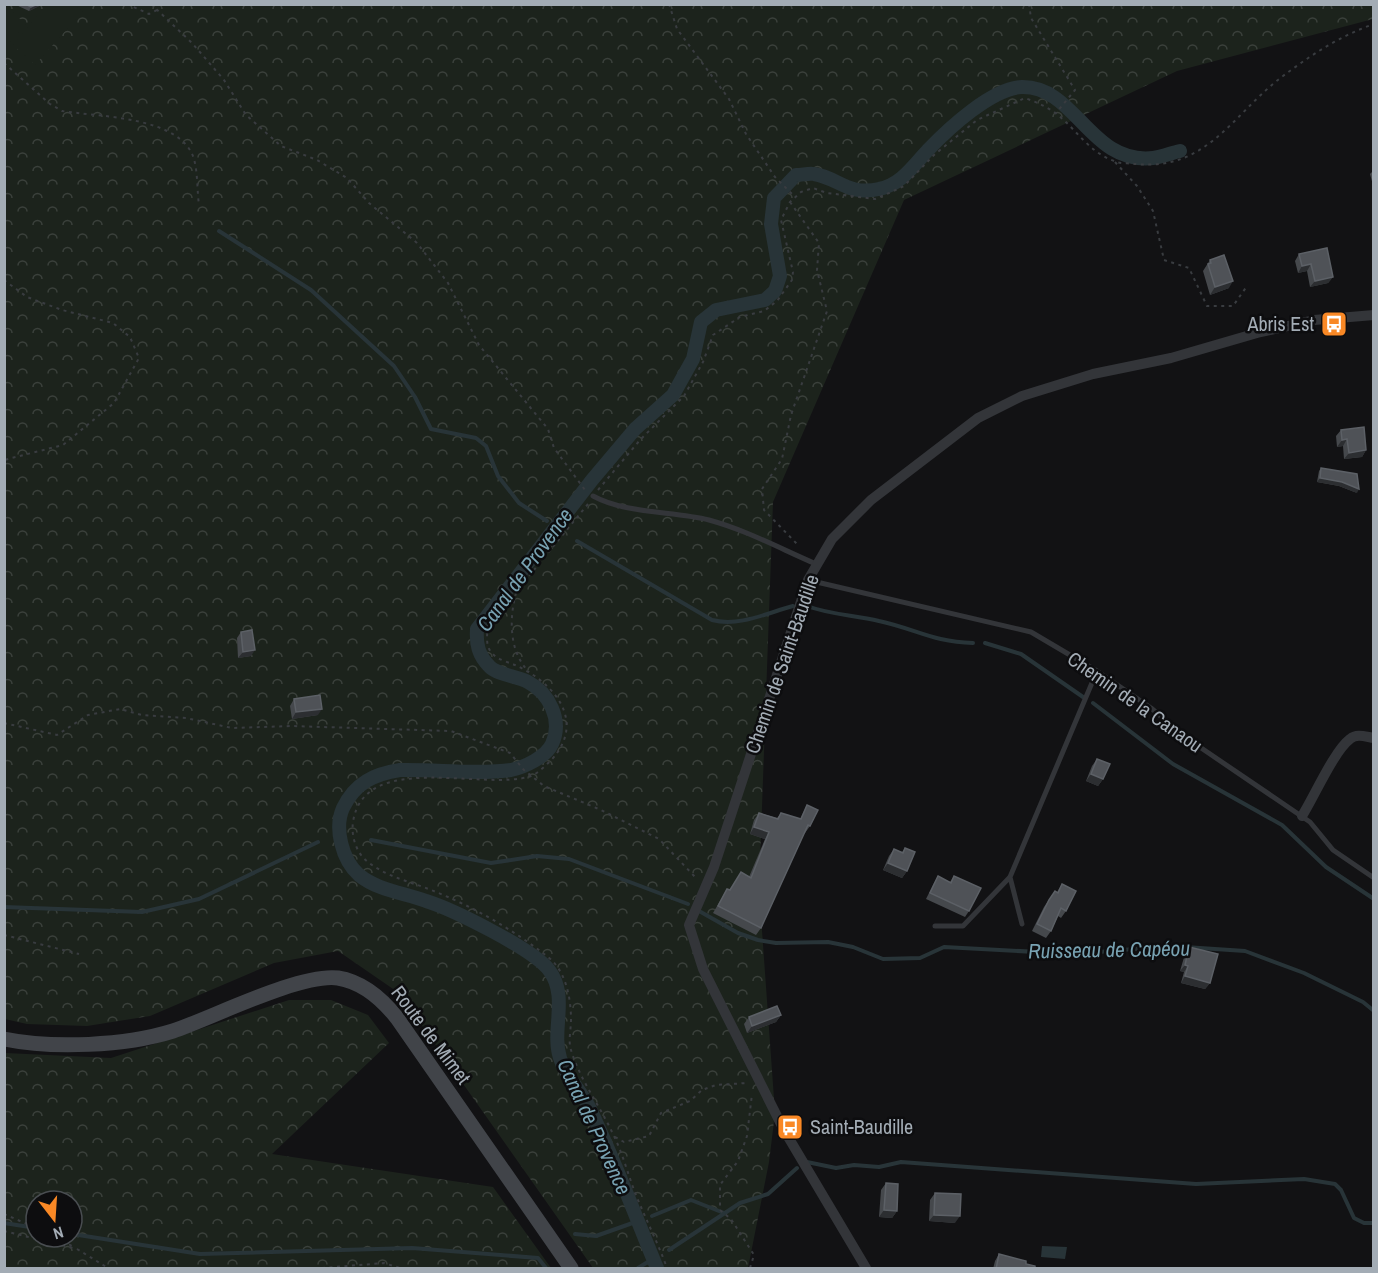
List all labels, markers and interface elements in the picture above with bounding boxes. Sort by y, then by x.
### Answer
bus stop icon: Abris Est [1319,309,1349,339]
place label: Abris Est [1246,310,1314,337]
water label: Canal de Provence [470,502,579,637]
street label: Chemin de Saint-Baudille [738,571,825,757]
street label: Chemin de la Canaou [1062,645,1208,758]
water label: Ruisseau de Capéou [1028,934,1191,965]
street label: Route de Mimet [386,980,478,1090]
water label: Canal de Provence [550,1054,639,1199]
bus stop icon: Saint-Baudille [775,1112,805,1142]
place label: Saint-Baudille [810,1113,913,1140]
north arrow [24,1189,84,1249]
text: N [51,1221,66,1245]

